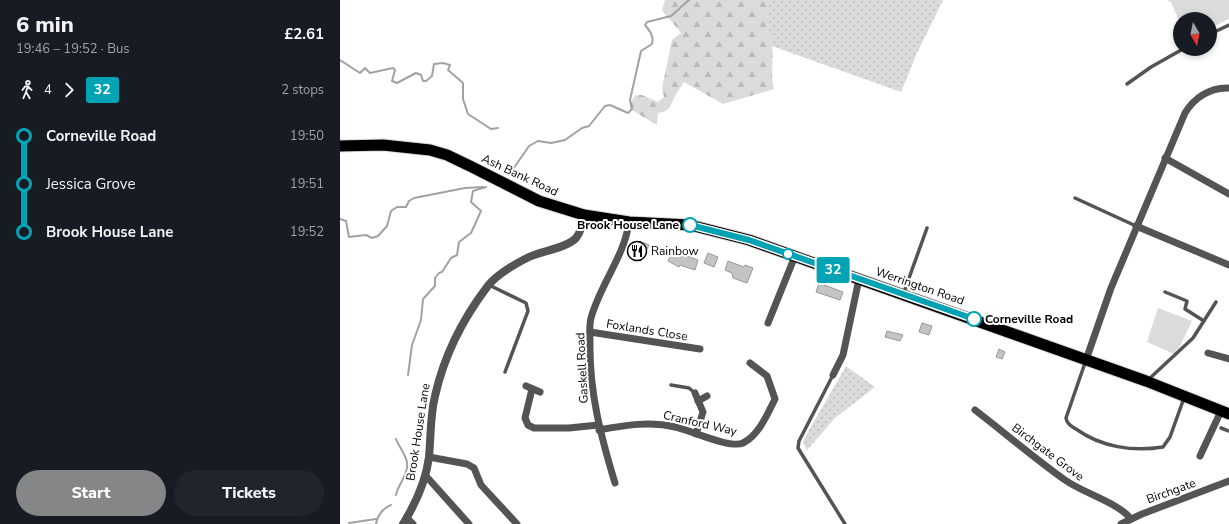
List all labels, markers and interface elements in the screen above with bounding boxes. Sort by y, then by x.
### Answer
text: 6 min [16,10,74,40]
north arrow [1173,12,1217,56]
map controls [1173,12,1217,56]
text: £2.61 [284,24,324,44]
text: 19:46 – 19:52 · Bus [16,40,130,58]
icon: walk [16,79,38,101]
icon: forward [58,79,80,101]
text: 32 [94,80,111,99]
text: 4 [44,81,52,99]
text: 2 stops [281,81,324,99]
text: Corneville Road [46,126,156,146]
text: 19:50 [290,127,324,145]
street label: Ash Bank Road [479,150,561,200]
text: Jessica Grove [46,174,135,194]
text: 19:51 [290,175,324,193]
place label: Brook House Lane [577,217,679,233]
marker: Brook House Lane [682,217,698,233]
text: Brook House Lane [46,222,173,242]
text: 19:52 [290,223,324,241]
restaurant icon: Rainbow [626,240,648,262]
place label: Rainbow [651,243,699,259]
unlabelled marker [782,248,794,260]
line badge: 32 [815,257,851,283]
text: 32 [825,260,841,279]
street label: Werrington Road [874,263,966,309]
marker: Corneville Road [966,311,982,327]
place label: Corneville Road [985,311,1073,327]
street label: Foxlands Close [605,316,689,344]
street label: Gaskell Road [572,332,592,404]
street label: Brook House Lane [402,382,434,482]
street label: Cranford Way [662,407,739,439]
street label: Birchgate Grove [1009,420,1087,484]
button: Start [16,470,166,516]
button: Tickets [174,470,324,516]
street label: Birchgate [1144,475,1198,507]

